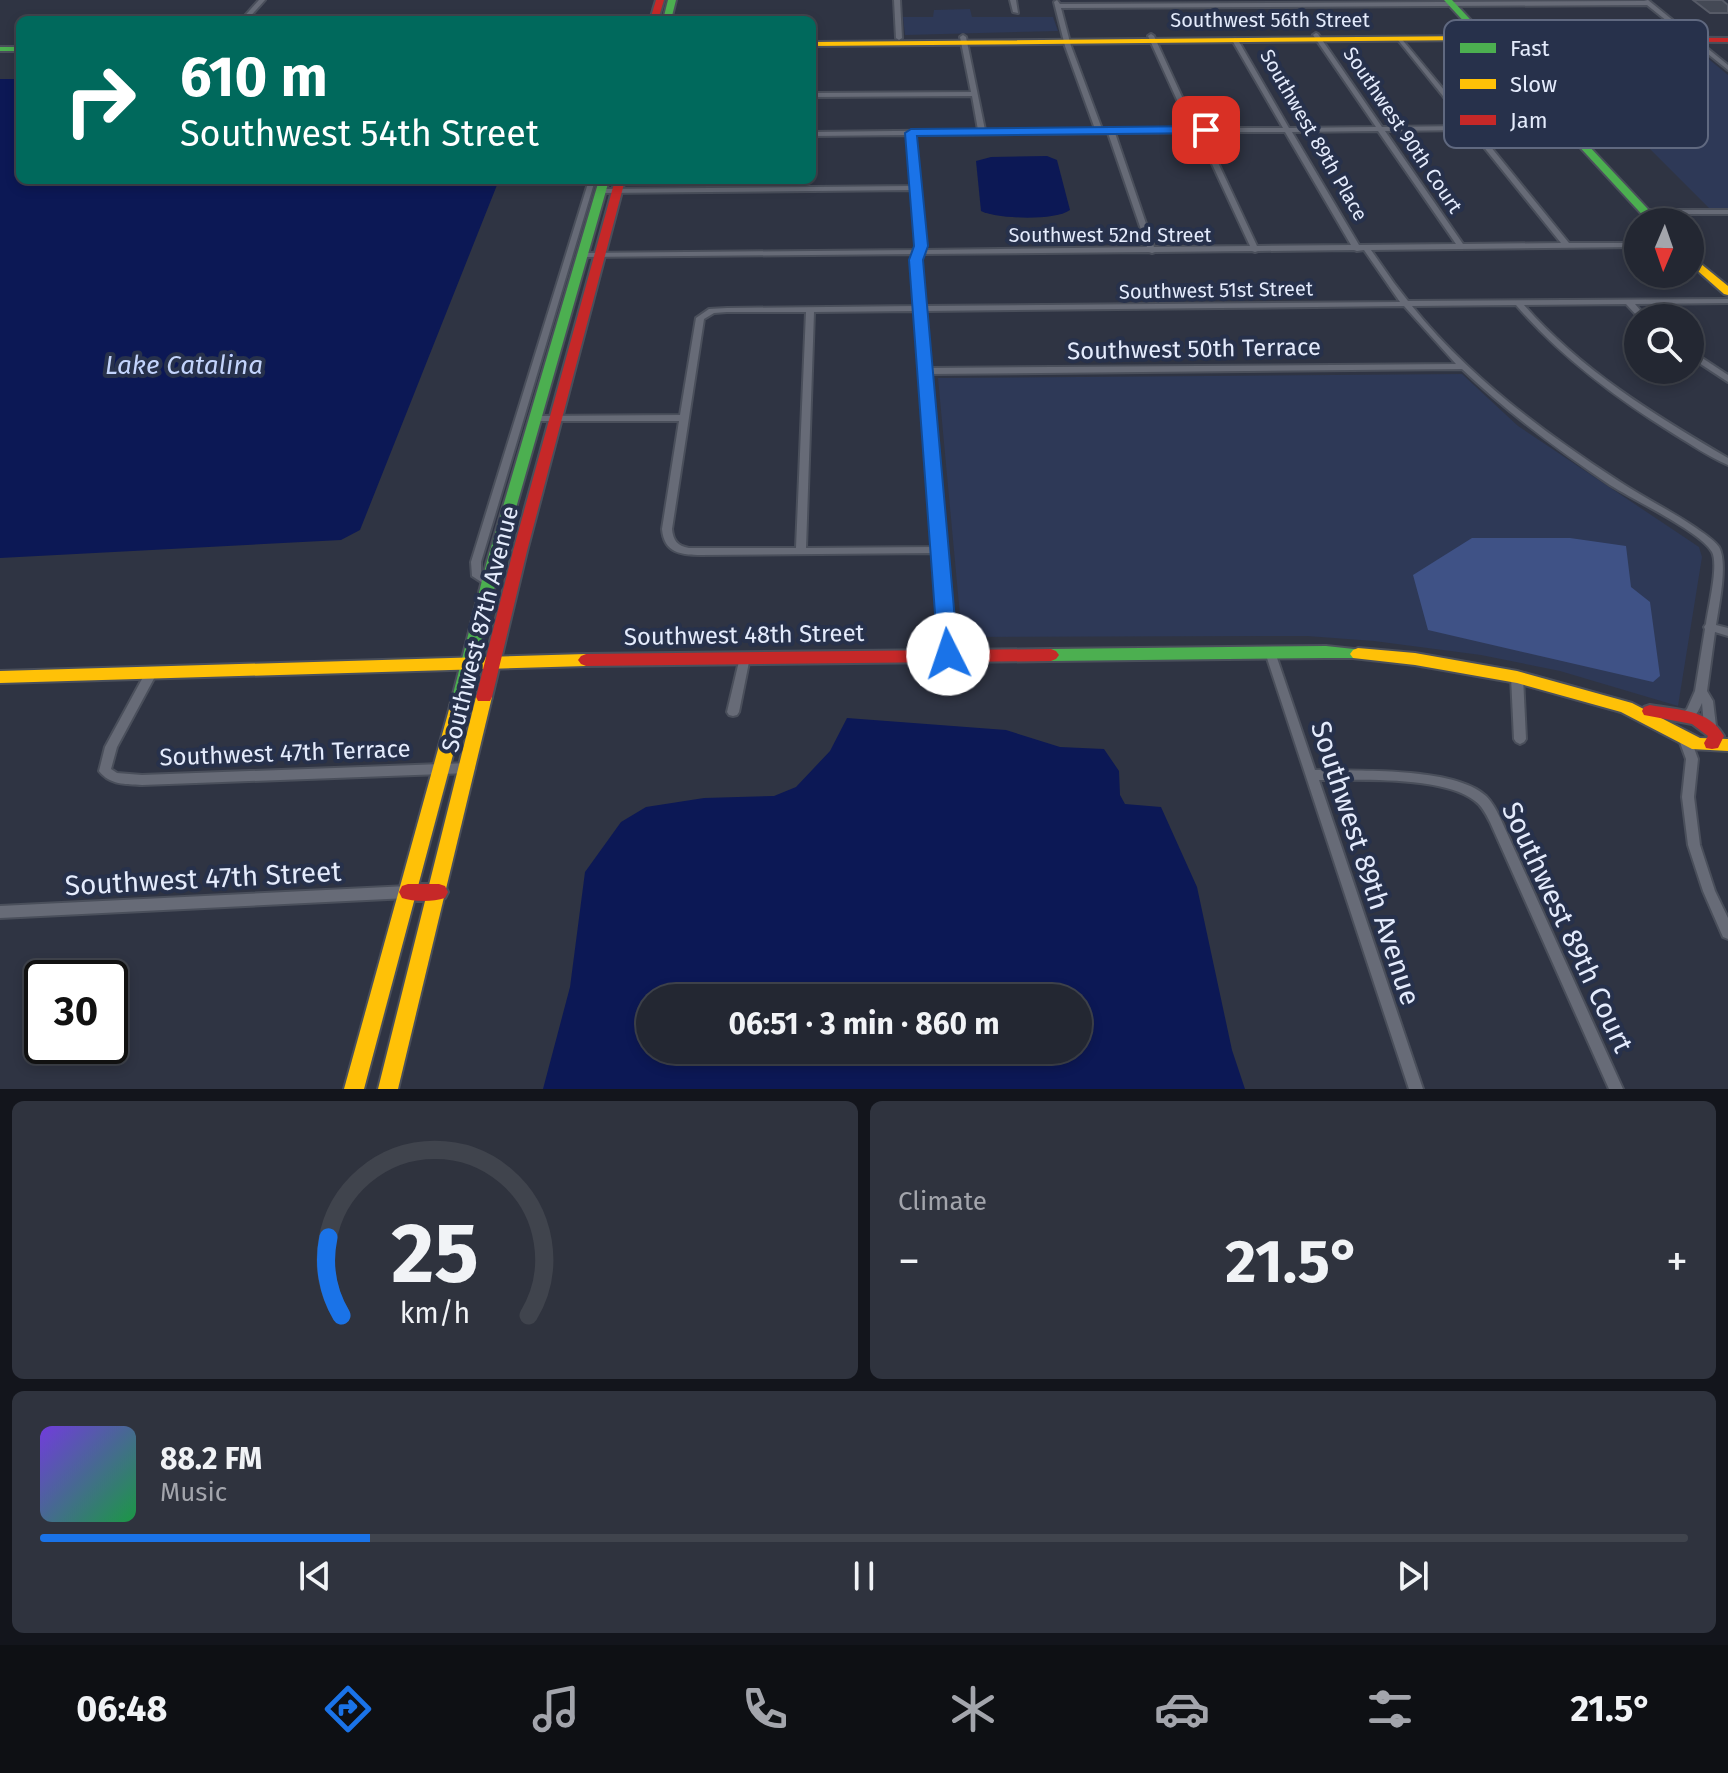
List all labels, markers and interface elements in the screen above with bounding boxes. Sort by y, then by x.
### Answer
street label: Southwest 56th Street [1170,8,1370,32]
legend [1444,20,1708,148]
text: Fast [1510,35,1550,62]
street label: Southwest 90th Court [1338,42,1468,218]
text: 610 m [180,44,328,111]
street label: Southwest 89th Place [1255,45,1373,225]
icon: right [48,48,152,152]
text: Slow [1510,71,1557,98]
pin [1172,96,1240,164]
text: Jam [1510,107,1548,134]
icon: arrive [1184,108,1228,152]
text: Southwest 54th Street [180,112,539,156]
north arrow [1624,208,1704,288]
map controls [1624,208,1704,384]
street label: Southwest 52nd Street [1008,223,1212,247]
street label: Southwest 51st Street [1119,276,1314,304]
button: search [1624,304,1704,384]
street label: Southwest 50th Terrace [1067,333,1321,365]
water label: Lake Catalina [105,350,263,381]
street label: Southwest 87th Avenue [436,503,524,755]
position arrow [906,612,990,696]
street label: Southwest 48th Street [624,619,865,651]
street label: Southwest 89th Avenue [1304,717,1427,1009]
street label: Southwest 47th Terrace [159,735,411,771]
street label: Southwest 89th Court [1495,797,1640,1059]
street label: Southwest 47th Street [64,855,343,902]
speed limit sign: 30 [24,960,128,1064]
text: 06:51 · 3 min · 860 m [728,1006,1000,1042]
text: Climate [898,1186,987,1217]
text: 25 [391,1204,479,1304]
text: 21.5° [1225,1226,1361,1298]
text: − [898,1235,920,1288]
text: + [1666,1235,1688,1288]
text: km/h [400,1296,470,1331]
text: 88.2 FM [160,1441,262,1477]
text: Music [160,1477,227,1508]
icon: previous [293,1554,337,1598]
icon: pause [842,1554,886,1598]
icon: next [1391,1554,1435,1598]
icon: directions [320,1681,376,1737]
icon: music [528,1681,584,1737]
icon: phone [737,1681,793,1737]
icon: climate [945,1681,1001,1737]
icon: car [1154,1681,1210,1737]
icon: filters [1362,1681,1418,1737]
text: 06:48 [76,1687,167,1731]
text: 21.5° [1570,1687,1652,1731]

